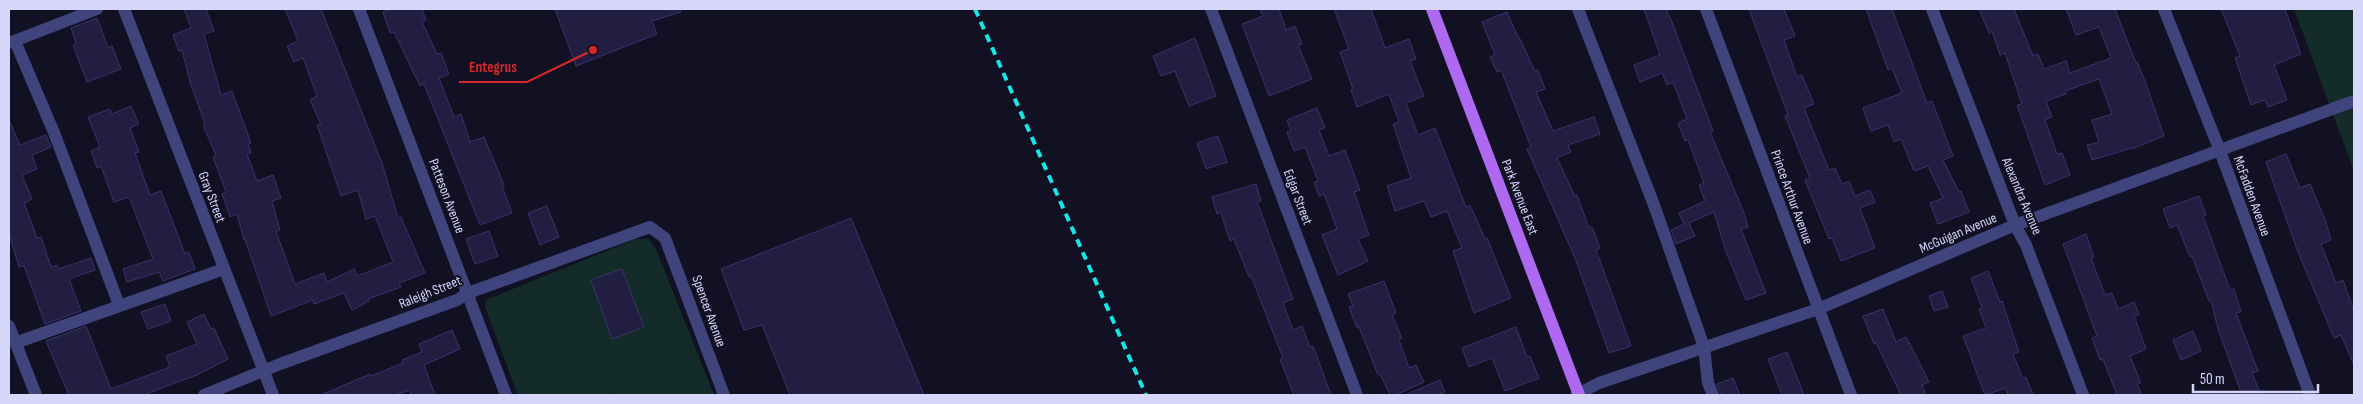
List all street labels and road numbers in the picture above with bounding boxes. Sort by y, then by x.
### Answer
street label: Prince Arthur Avenue [1767,148,1817,246]
street label: Alexandra Avenue [1998,154,2046,237]
street label: McFadden Avenue [2230,154,2274,238]
street label: Patteson Avenue [425,156,469,236]
street label: Park Avenue East [1498,157,1542,237]
street label: Edgar Street [1280,167,1316,227]
street label: Gray Street [195,169,229,225]
street label: McGuigan Avenue [1917,209,1999,257]
street label: Raleigh Street [396,272,464,312]
street label: Spencer Avenue [688,273,730,349]

